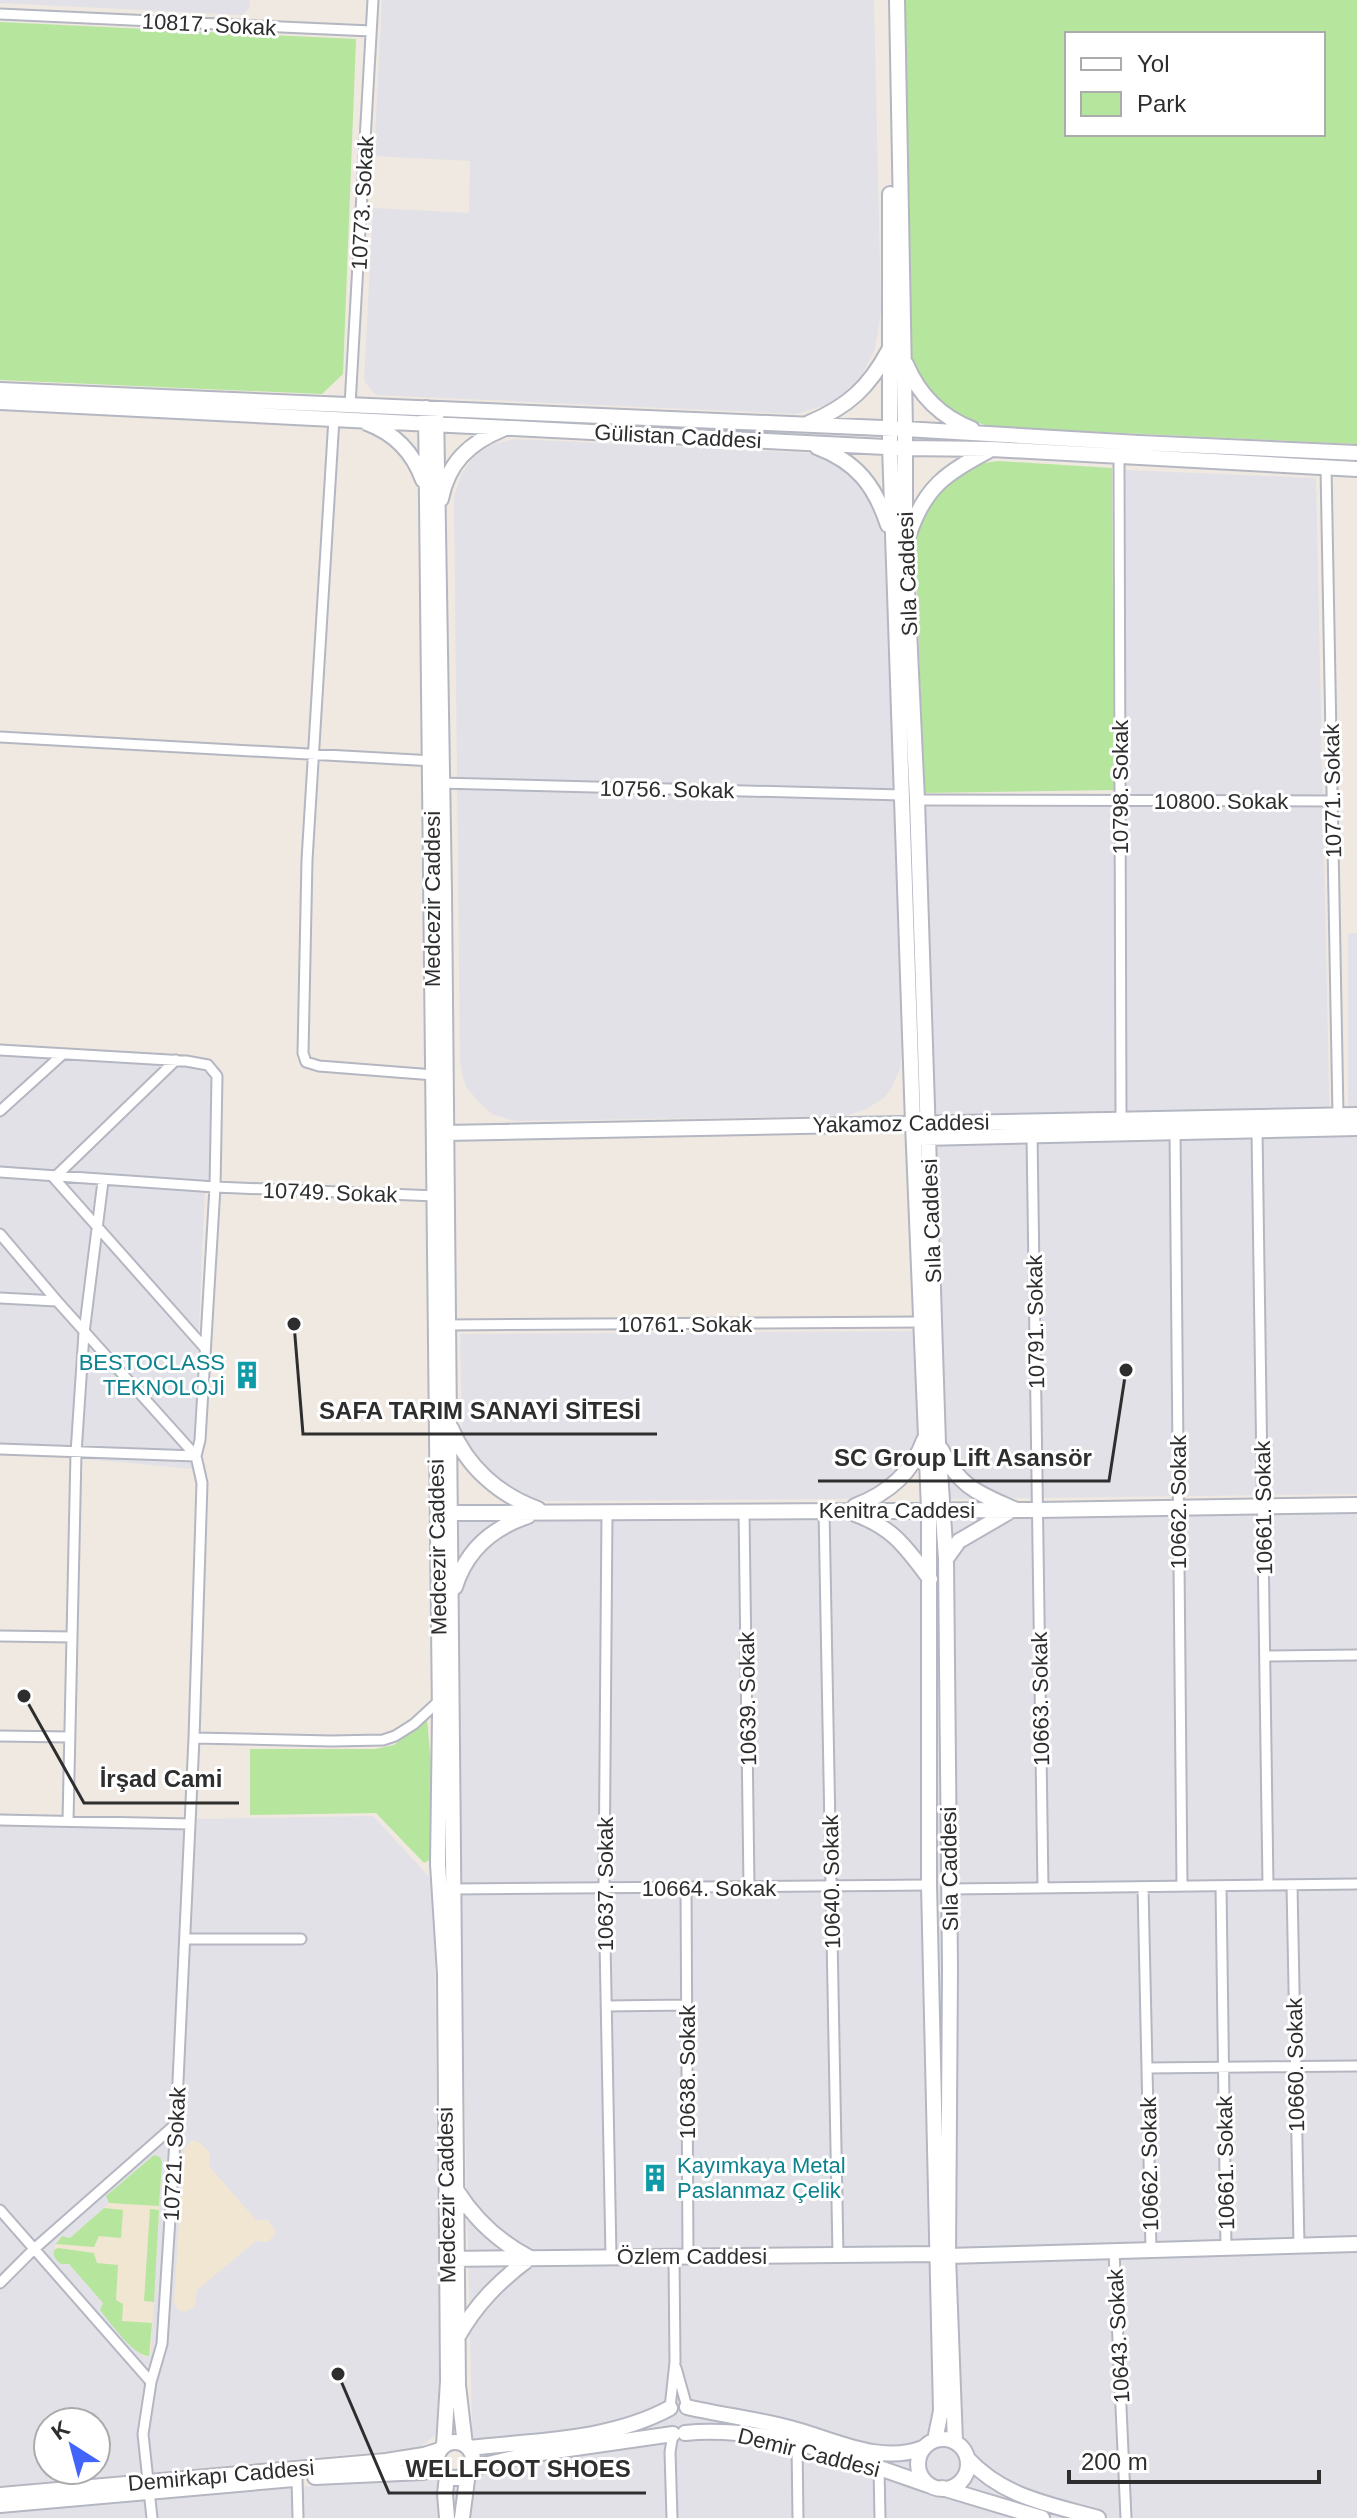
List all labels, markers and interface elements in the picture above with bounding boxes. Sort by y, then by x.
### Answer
street label: 10817. Sokak [141,8,278,41]
legend [1065,32,1325,136]
text: Yol [1137,50,1169,77]
text: Park [1137,90,1187,117]
street label: 10773. Sokak [346,134,379,271]
street label: Gülistan Caddesi [594,420,762,453]
street label: Sıla Caddesi [893,511,922,637]
street label: 10798. Sokak [1108,719,1133,854]
street label: 10771. Sokak [1319,723,1346,858]
street label: 10756. Sokak [600,776,735,803]
street label: 10800. Sokak [1154,789,1289,814]
street label: Medcezir Caddesi [420,811,445,987]
street label: Yakamoz Caddesi [812,1109,990,1138]
street label: Sıla Caddesi [917,1158,946,1284]
street label: 10749. Sokak [262,1178,399,1207]
street label: 10791. Sokak [1022,1254,1049,1389]
street label: 10761. Sokak [618,1312,753,1337]
place label: BESTOCLASS TEKNOLOJİ [79,1350,225,1400]
building icon: BESTOCLASS TEKNOLOJİ [232,1360,262,1390]
callout: SAFA TARIM SANAYİ SİTESİ [303,1386,657,1434]
text: SAFA TARIM SANAYİ SİTESİ [319,1397,641,1424]
callout: SC Group Lift Asansör [818,1433,1109,1481]
street label: 10662. Sokak [1166,1434,1191,1569]
street label: 10661. Sokak [1250,1440,1277,1575]
text: SC Group Lift Asansör [834,1444,1092,1471]
street label: Medcezir Caddesi [423,1459,452,1635]
street label: Kenitra Caddesi [819,1498,975,1523]
street label: 10639. Sokak [734,1631,761,1766]
street label: 10663. Sokak [1027,1631,1054,1766]
callout: İrşad Cami [84,1755,239,1803]
text: İrşad Cami [100,1765,222,1792]
street label: Sıla Caddesi [936,1806,963,1932]
street label: 10640. Sokak [818,1814,845,1949]
street label: 10637. Sokak [593,1816,618,1951]
street label: 10664. Sokak [642,1876,777,1901]
street label: 10660. Sokak [1282,1997,1309,2132]
street label: 10638. Sokak [675,2004,700,2139]
street label: 10721. Sokak [158,2085,191,2222]
street label: 10661. Sokak [1212,2095,1239,2230]
street label: 10662. Sokak [1136,2096,1163,2231]
street label: Medcezir Caddesi [432,2107,461,2283]
place label: Kayımkaya Metal Paslanmaz Çelik [677,2153,846,2203]
building icon: Kayımkaya Metal Paslanmaz Çelik [640,2163,670,2193]
street label: Özlem Caddesi [617,2244,767,2269]
street label: 10643. Sokak [1102,2267,1135,2404]
north arrow [32,2406,112,2486]
text: K [47,2415,74,2445]
street label: Demir Caddesi [735,2423,882,2482]
scale bar [1069,2434,1319,2484]
callout: WELLFOOT SHOES [389,2445,646,2493]
text: 200 m [1081,2448,1148,2475]
street label: Demirkapı Caddesi [127,2455,315,2496]
text: WELLFOOT SHOES [405,2455,631,2482]

